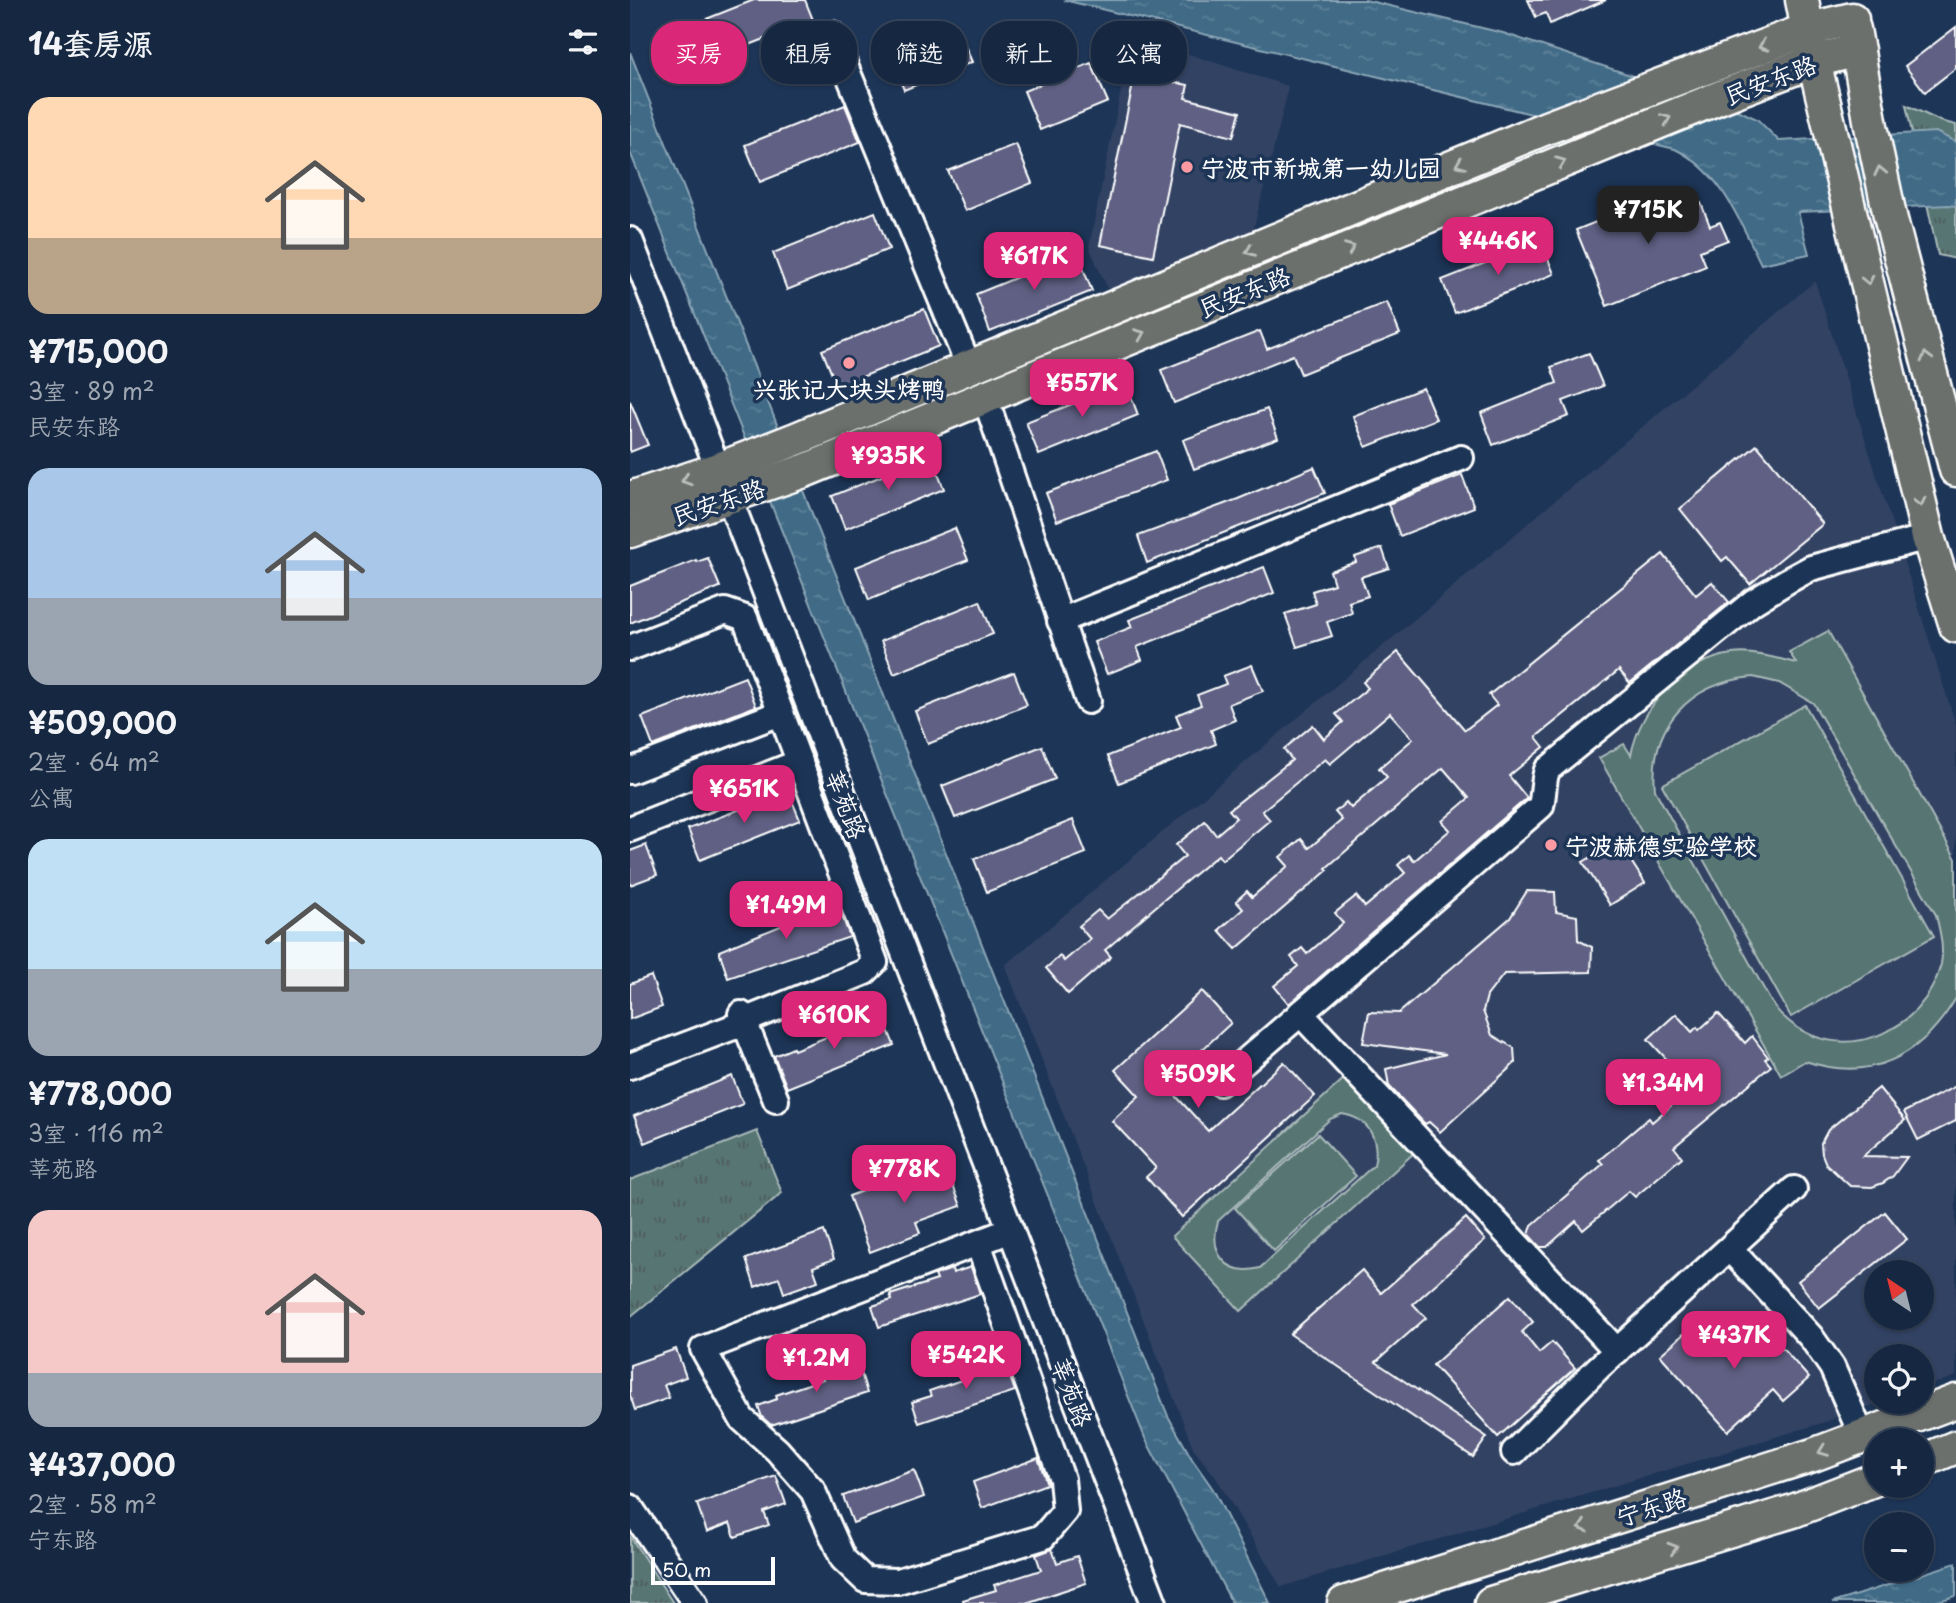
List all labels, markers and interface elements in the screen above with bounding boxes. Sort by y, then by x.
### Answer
text: 14套房源 [28,20,153,65]
chip: 买房 [651,21,747,84]
chip: 租房 [761,21,857,84]
chip: 筛选 [871,21,967,84]
chip: 新上 [981,21,1077,84]
chip: 公寓 [1091,21,1187,84]
icon: filters [564,23,602,61]
one-way arrow [1758,38,1770,52]
street label: 民安东路 [1719,45,1821,113]
one-way arrow [1660,114,1672,128]
icon: home [252,142,378,268]
place label: 宁波市新城第一幼儿园 [1201,149,1441,185]
one-way arrow [1455,155,1467,169]
one-way arrow [1554,157,1566,171]
marker: 宁波市新城第一幼儿园 [1179,159,1195,175]
one-way arrow [1874,165,1889,177]
pin: ¥715K [1599,187,1697,246]
text: ¥715K [1613,191,1683,226]
pin: ¥446K [1449,218,1547,277]
text: ¥446K [1458,222,1538,257]
pin: ¥617K [985,232,1083,292]
text: ¥617K [1000,237,1068,272]
one-way arrow [1245,242,1257,256]
one-way arrow [1344,243,1356,257]
street label: 民安东路 [1193,256,1295,326]
one-way arrow [1859,274,1874,286]
text: ¥715,000 [28,328,168,373]
one-way arrow [1132,328,1145,342]
one-way arrow [1920,351,1935,363]
marker: 兴张记大块头烤鸭 [841,355,857,371]
pin: ¥557K [1033,360,1131,419]
text: ¥557K [1046,364,1118,399]
place label: 兴张记大块头烤鸭 [753,370,945,406]
text: 3室 · 89 m² [28,373,155,408]
text: 民安东路 [28,408,120,443]
pin: ¥935K [839,433,937,492]
text: ¥935K [851,437,925,472]
street label: 民安东路 [667,468,769,534]
one-way arrow [680,472,693,486]
one-way arrow [1911,496,1926,508]
icon: home [252,513,378,639]
text: ¥509,000 [28,699,177,744]
text: 2室 · 64 m² [28,744,160,779]
street label: 莘苑路 [817,764,877,844]
pin: ¥651K [695,766,793,825]
text: ¥651K [709,770,779,805]
text: 公寓 [28,779,74,814]
place label: 宁波赫德实验学校 [1565,827,1757,863]
marker: 宁波赫德实验学校 [1543,837,1559,853]
pin: ¥1.49M [729,881,843,941]
icon: home [252,884,378,1010]
text: ¥1.49M [746,886,826,921]
pin: ¥610K [785,992,883,1051]
text: ¥610K [798,996,870,1031]
pin: ¥509K [1149,1050,1247,1110]
text: ¥509K [1160,1055,1236,1090]
pin: ¥1.34M [1606,1060,1720,1119]
text: ¥1.34M [1622,1064,1704,1099]
text: ¥778,000 [28,1070,172,1115]
text: 3室 · 116 m² [28,1115,164,1150]
pin: ¥778K [855,1146,953,1205]
text: 莘苑路 [28,1150,97,1185]
text: ¥778K [868,1150,940,1185]
icon: home [252,1255,378,1381]
north arrow [1864,1260,1934,1330]
map controls [1864,1260,1934,1582]
pin: ¥437K [1685,1312,1783,1371]
text: ¥437K [1697,1316,1771,1351]
pin: ¥542K [917,1332,1015,1391]
pin: ¥1.2M [767,1334,865,1394]
text: ¥542K [927,1336,1005,1371]
text: ¥1.2M [782,1339,850,1374]
button: locate [1864,1344,1934,1414]
street label: 莘苑路 [1043,1352,1103,1432]
button: + [1864,1428,1934,1498]
text: ¥437,000 [28,1441,176,1486]
one-way arrow [1818,1443,1830,1457]
street label: 宁东路 [1611,1478,1691,1534]
text: 2室 · 58 m² [28,1486,157,1521]
button: − [1864,1512,1934,1582]
one-way arrow [1578,1519,1590,1534]
text: 宁东路 [28,1521,97,1556]
one-way arrow [1667,1541,1679,1556]
scale bar [651,1554,775,1586]
text: 50 m [662,1555,711,1583]

